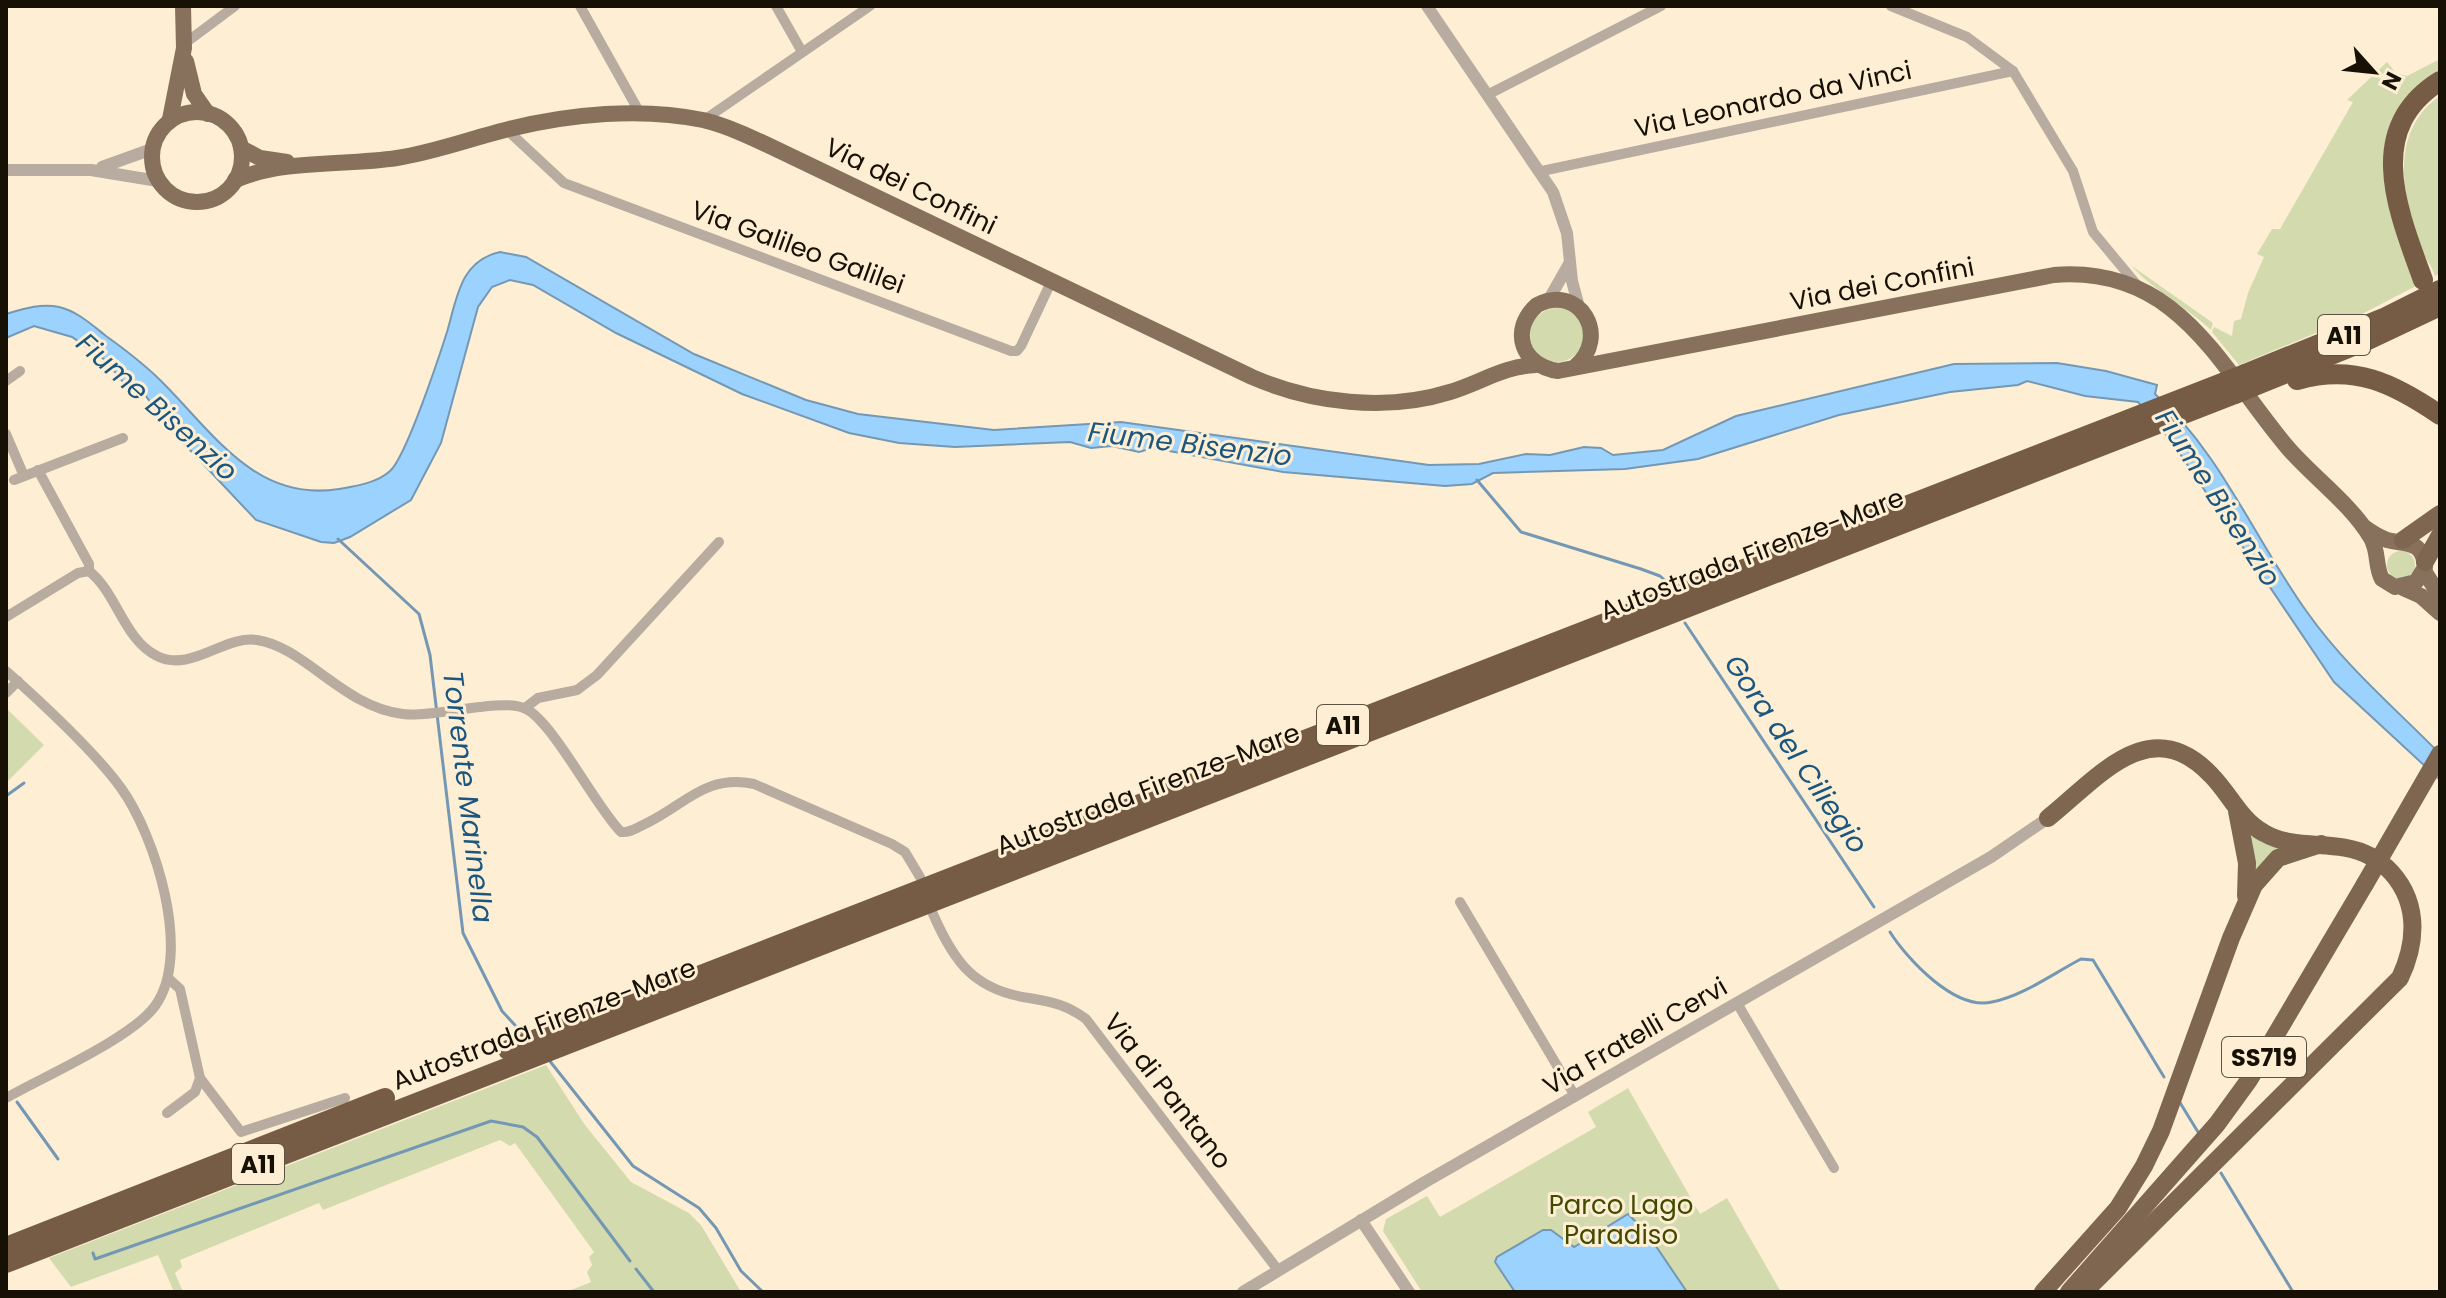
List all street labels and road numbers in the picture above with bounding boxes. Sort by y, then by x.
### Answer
street label: Via Leonardo da Vinci [1631,52,1915,146]
street label: Via dei Confini [819,129,1003,243]
street label: Via Galileo Galilei [686,192,910,302]
street label: Via dei Confini [1787,249,1977,319]
road number: A11 [2318,315,2370,355]
street label: Autostrada Firenze-Mare [1595,479,1909,629]
road number: A11 [1317,705,1369,745]
street label: Autostrada Firenze-Mare [991,714,1305,864]
street label: Autostrada Firenze-Mare [387,949,701,1099]
street label: Via Fratelli Cervi [1536,969,1734,1103]
street label: Via di Pantano [1096,1005,1240,1177]
road number: SS719 [2222,1037,2306,1077]
road number: A11 [232,1144,284,1184]

